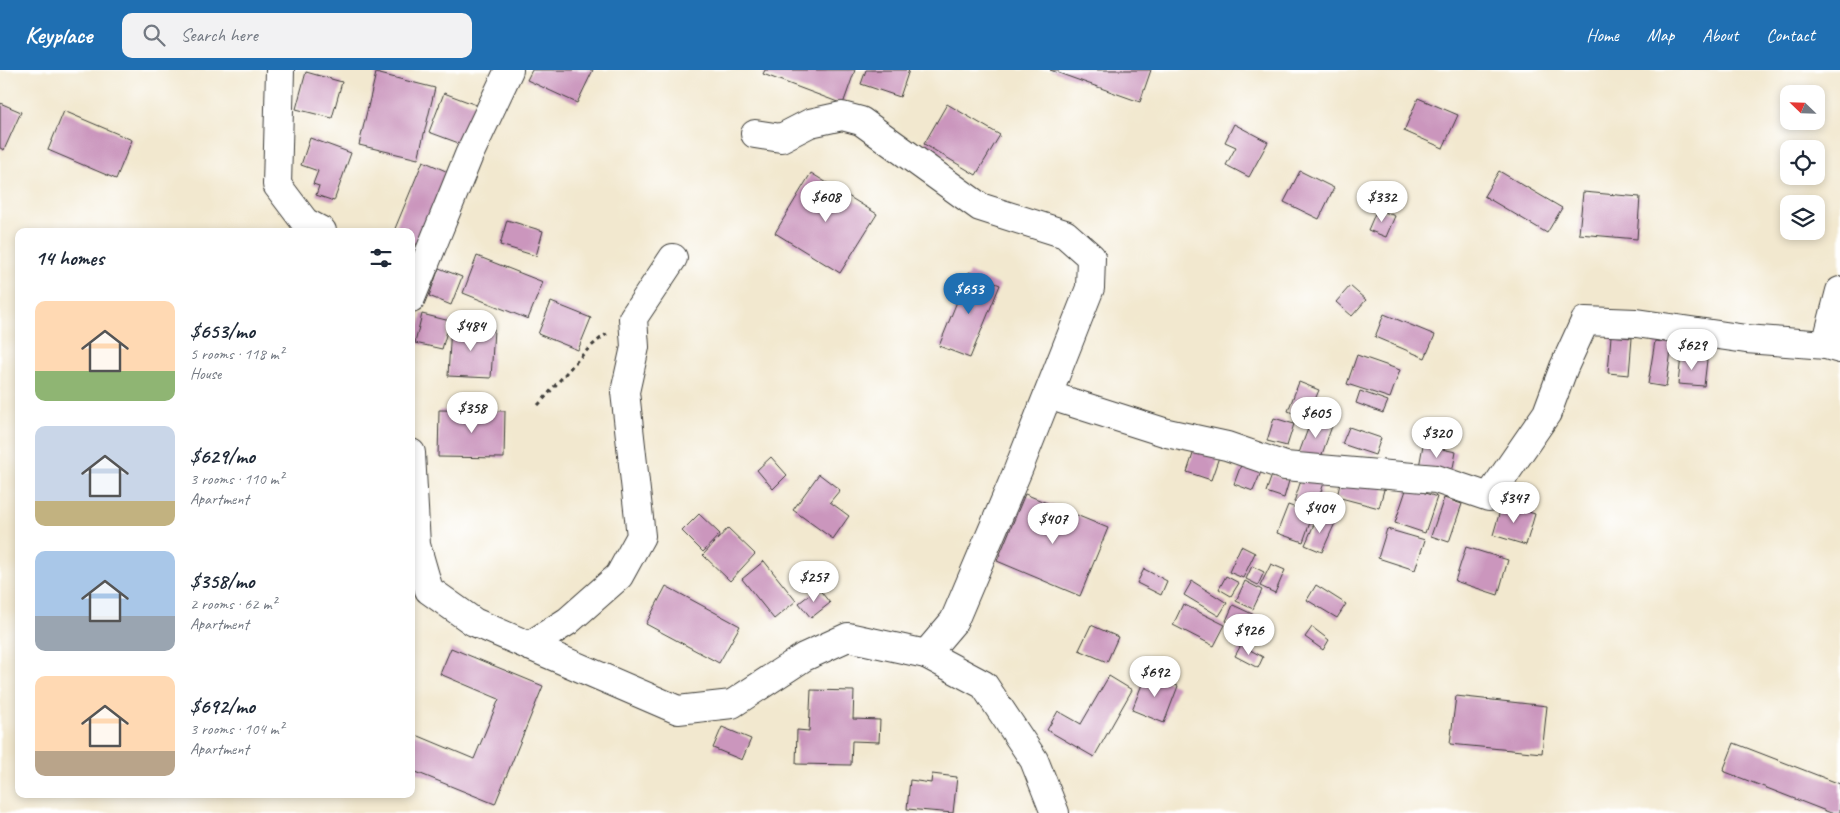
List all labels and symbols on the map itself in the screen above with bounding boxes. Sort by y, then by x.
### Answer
north arrow [1780,85,1825,130]
pin: $608 [796,180,856,223]
pin: $332 [1352,180,1412,223]
pin: $653 [939,272,999,315]
pin: $484 [441,310,501,352]
pin: $629 [1662,328,1722,371]
pin: $358 [442,392,502,434]
pin: $605 [1286,396,1346,439]
pin: $320 [1407,416,1467,459]
pin: $347 [1484,482,1544,524]
pin: $404 [1290,492,1350,534]
pin: $407 [1023,502,1083,545]
pin: $257 [784,560,844,603]
pin: $926 [1219,614,1279,656]
pin: $692 [1125,656,1185,698]

